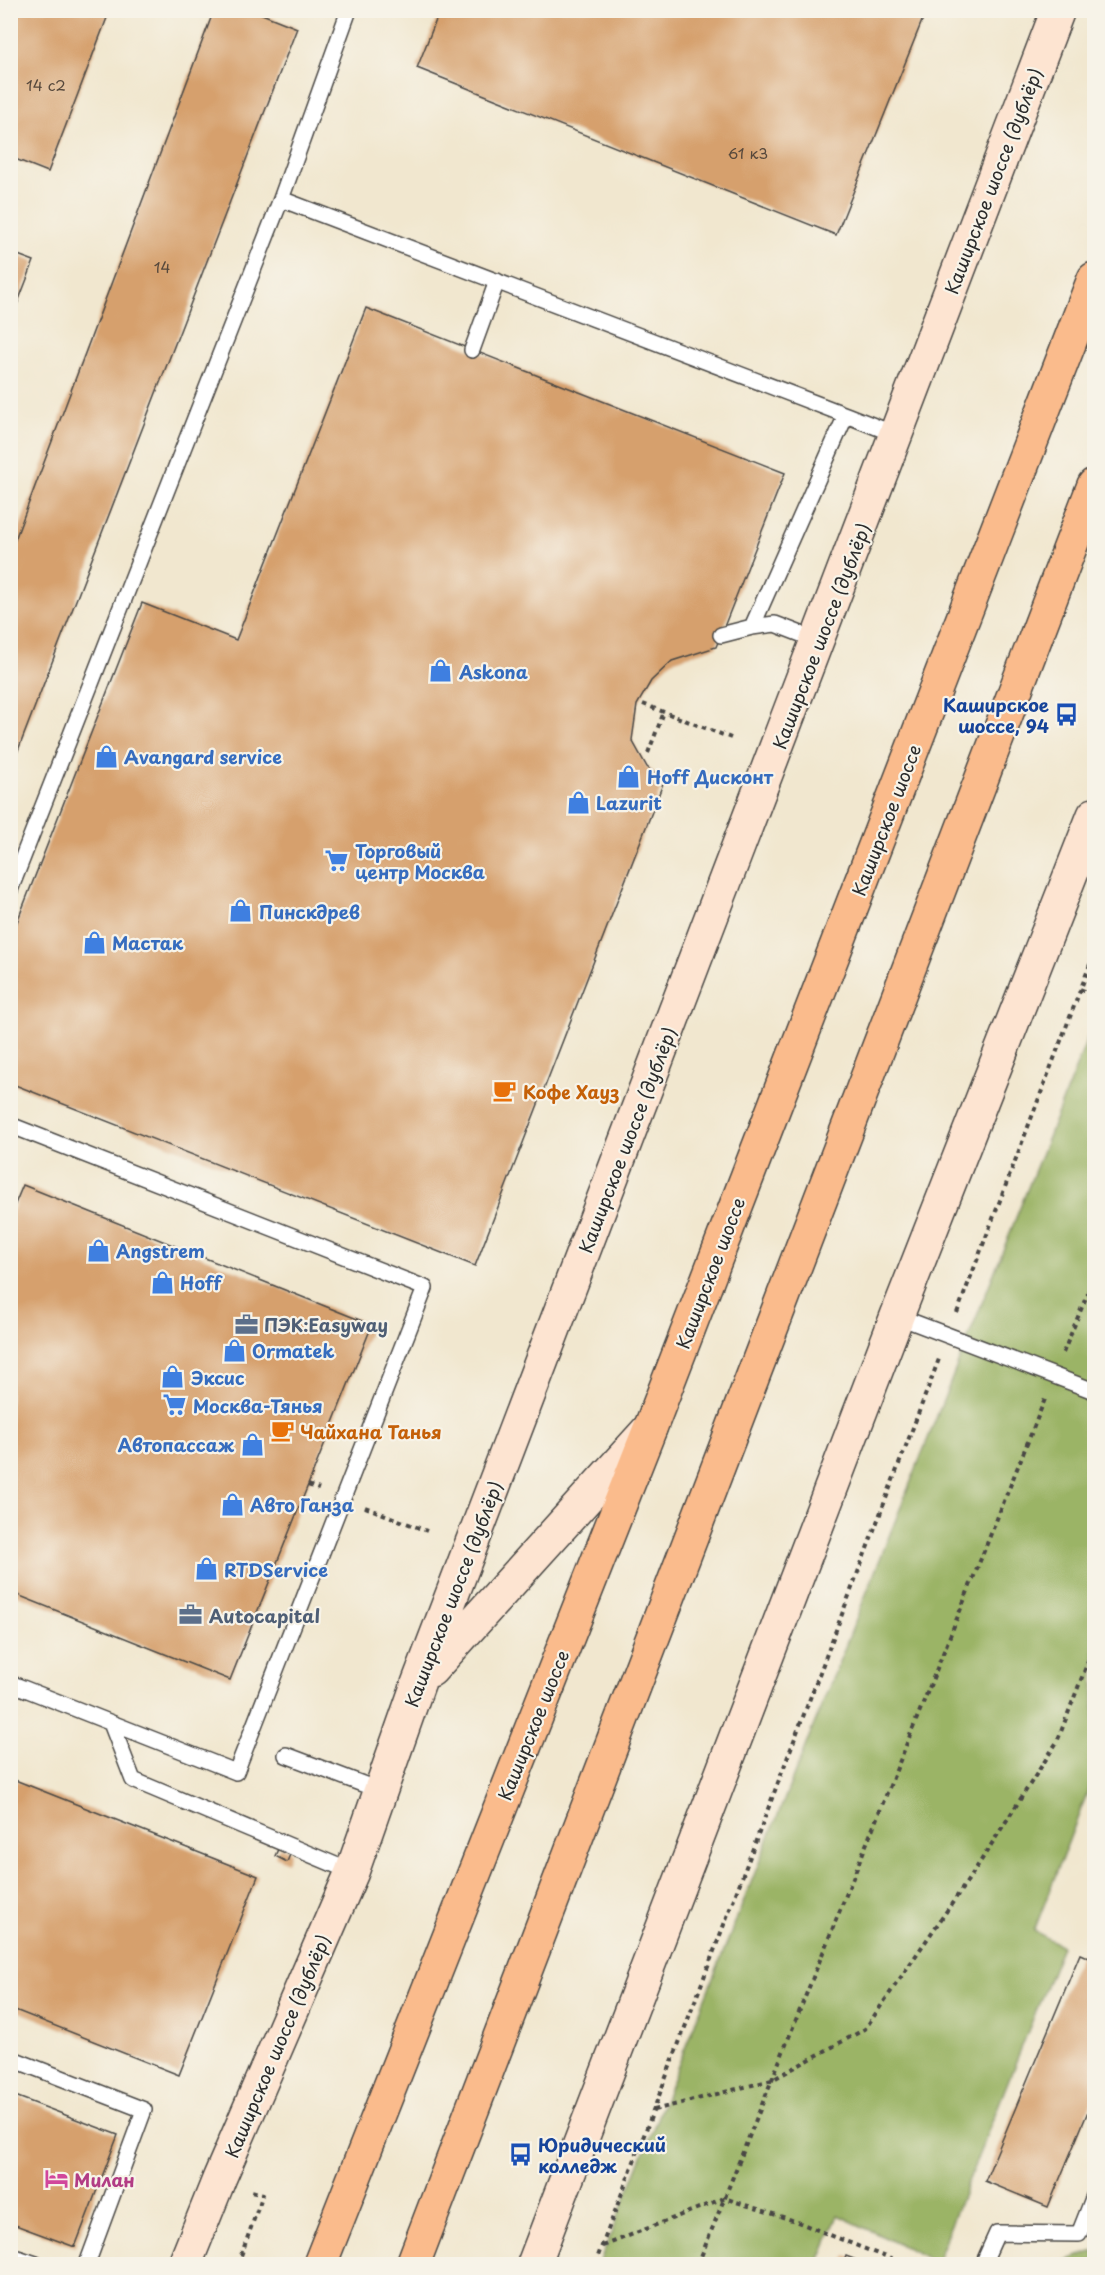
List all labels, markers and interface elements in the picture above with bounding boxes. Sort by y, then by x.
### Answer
street label: Каширское шоссе (дублёр) [937,64,1049,298]
house number: 14 с2 [26,73,66,96]
house number: 61 к3 [728,141,768,164]
house number: 14 [154,255,170,278]
street label: Каширское шоссе (дублёр) [765,519,877,753]
shop icon: Askona [428,658,454,684]
place label: Askona [458,658,528,685]
place label: Каширское шоссе, 94 [943,691,1049,739]
bus stop icon: Каширское шоссе, 94 [1054,701,1080,727]
street label: Каширское шоссе [845,740,927,900]
shop icon: Avangard service [93,743,119,769]
place label: Avangard service [124,743,282,770]
shop icon: Hoff Дисконт [616,763,642,789]
place label: Hoff Дисконт [647,763,774,790]
shop icon: Lazurit [565,789,591,815]
place label: Lazurit [596,789,662,816]
place label: Торговый центр Москва [355,837,485,885]
supermarket icon: Торговый центр Москва [324,847,350,873]
shop icon: Пинскдрев [228,898,254,924]
place label: Пинскдрев [259,898,360,925]
shop icon: Мастак [81,929,107,955]
place label: Мастак [112,929,184,956]
street label: Каширское шоссе (дублёр) [571,1023,683,1257]
cafe icon: Кофе Хауз [492,1078,518,1104]
place label: Кофе Хауз [523,1078,619,1105]
street label: Каширское шоссе [669,1193,751,1353]
shop icon: Angstrem [85,1237,111,1263]
place label: Angstrem [116,1237,205,1264]
shop icon: Hoff [149,1269,175,1295]
place label: Hoff [180,1269,223,1296]
office icon: ПЭК:Easyway [233,1311,259,1337]
place label: ПЭК:Easyway [264,1311,388,1338]
shop icon: Ormatek [221,1337,247,1363]
place label: Ormatek [252,1337,334,1364]
shop icon: Эксис [160,1364,186,1390]
place label: Эксис [191,1364,245,1391]
supermarket icon: Москва-Тянья [162,1392,188,1418]
place label: Москва-Тянья [193,1392,323,1419]
cafe icon: Чайхана Танья [269,1418,295,1444]
place label: Чайхана Танья [300,1418,442,1445]
place label: Автопассаж [118,1431,235,1458]
shop icon: Автопассаж [239,1431,265,1457]
street label: Каширское шоссе (дублёр) [397,1477,509,1711]
shop icon: Авто Ганза [219,1491,245,1517]
place label: Авто Ганза [250,1491,354,1518]
shop icon: RTDService [193,1556,219,1582]
place label: RTDService [224,1556,328,1583]
office icon: Autocapital [178,1602,204,1628]
place label: Autocapital [209,1602,320,1629]
street label: Каширское шоссе [490,1646,576,1804]
street label: Каширское шоссе (дублёр) [218,1930,336,2162]
place label: Юридический колледж [538,2131,666,2179]
bus stop icon: Юридический колледж [507,2141,533,2167]
hotel icon: Милан [43,2166,69,2192]
place label: Милан [74,2166,135,2193]

